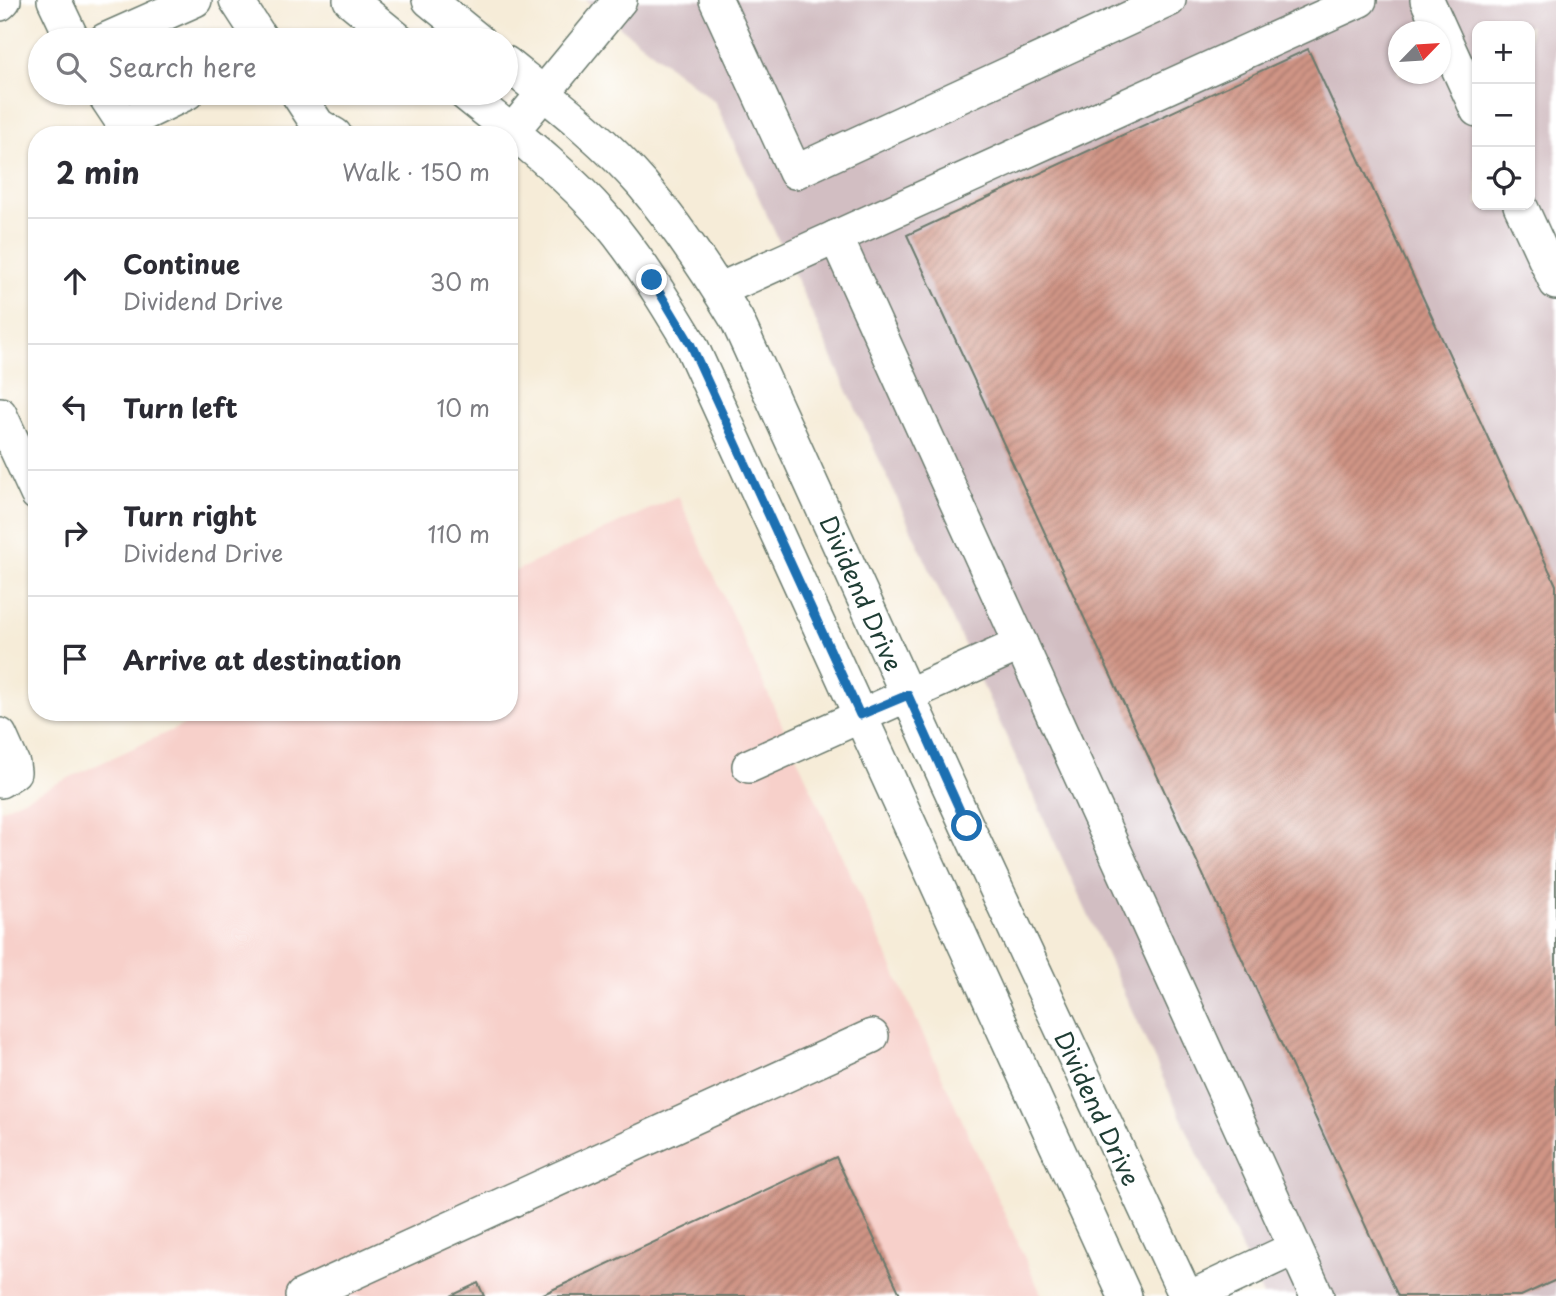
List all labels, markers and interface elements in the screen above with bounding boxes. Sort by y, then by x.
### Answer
north arrow [1388,21,1451,84]
map controls [1472,21,1535,210]
button: + [1472,21,1535,84]
search box [28,28,518,105]
text: Search here [108,47,257,86]
icon: search [52,48,90,86]
button: − [1472,84,1535,147]
button: locate [1472,147,1535,210]
text: 2 min [56,149,140,194]
text: Walk · 150 m [342,154,490,189]
text: Continue [123,244,240,283]
icon: ahead [56,262,94,300]
text: 30 m [429,264,490,299]
route end [636,264,667,295]
text: Dividend Drive [123,283,283,318]
icon: left [56,388,94,426]
text: Turn left [123,388,238,427]
text: 10 m [436,390,490,425]
text: Turn right [123,496,257,535]
street label: Dividend Drive [812,509,912,677]
icon: right [56,514,94,552]
text: 110 m [428,516,490,551]
text: Dividend Drive [123,535,283,570]
icon: arrive [56,640,94,678]
text: Arrive at destination [123,640,402,679]
route start [951,810,982,841]
street label: Dividend Drive [1046,1025,1150,1191]

